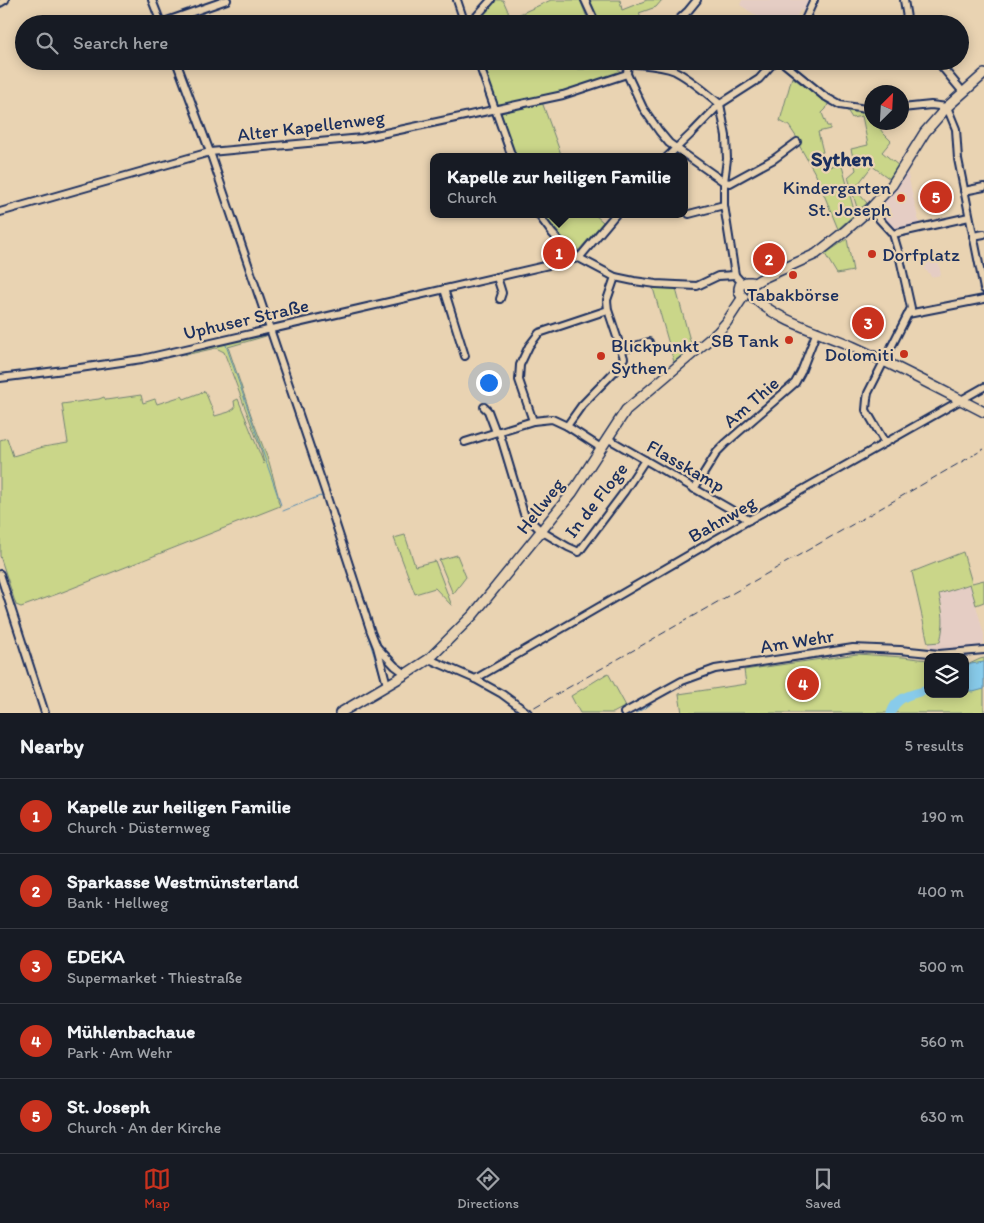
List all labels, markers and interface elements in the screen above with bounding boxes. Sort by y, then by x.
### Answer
search box [15,15,969,70]
icon: search [33,29,61,57]
text: Search here [73,31,168,54]
north arrow [864,85,909,130]
street label: Alter Kapellenweg [236,106,386,146]
district label: Sythen [811,146,873,172]
popup [430,153,688,218]
text: Kapelle zur heiligen Familie [447,165,671,188]
place label: Kindergarten St. Joseph [783,176,892,221]
pin: 5 [920,178,952,216]
text: Church [447,188,497,207]
marker: Kindergarten St. Joseph [895,192,907,204]
pin: 1 [543,234,575,272]
pin: 2 [753,240,785,278]
place label: Dorfplatz [882,243,960,266]
marker: Dorfplatz [866,248,878,260]
marker: Tabakbörse [787,269,799,281]
place label: Tabakbörse [747,283,839,306]
street label: Uphuser Straße [181,293,311,345]
pin: 3 [852,304,884,342]
place label: SB Tank [711,329,779,352]
place label: Blickpunkt Sythen [611,334,700,379]
marker: SB Tank [783,334,795,346]
place label: Dolomiti [825,343,894,366]
marker: Dolomiti [898,348,910,360]
marker: Blickpunkt Sythen [595,350,607,362]
your location [476,370,502,396]
street label: Am Thie [718,371,784,433]
street label: Flasskamp [643,434,729,498]
street label: In de Floge [559,458,633,542]
street label: Hellweg [511,473,569,539]
street label: Bahnweg [684,490,760,548]
street label: Am Wehr [758,624,836,658]
map controls [924,653,969,698]
button: layers [924,653,969,698]
pin: 4 [787,665,819,703]
text: Nearby [20,733,84,758]
text: 5 results [904,736,964,755]
text: Kapelle zur heiligen Familie [67,795,291,818]
text: 1 [32,807,40,826]
text: 190 m [921,807,964,826]
text: Church · Düsternweg [67,818,210,837]
text: Sparkasse Westmünsterland [67,870,299,893]
text: 2 [32,882,40,901]
text: 400 m [918,882,964,901]
text: Bank · Hellweg [67,893,168,912]
text: EDEKA [67,945,125,968]
text: 3 [32,957,40,976]
text: 500 m [919,957,964,976]
text: Supermarket · Thiestraße [67,968,242,987]
text: Mühlenbachaue [67,1020,195,1043]
text: 4 [31,1032,41,1051]
text: 560 m [920,1032,964,1051]
text: Park · Am Wehr [67,1043,172,1062]
text: St. Joseph [67,1095,150,1118]
text: 5 [32,1107,40,1126]
text: 630 m [920,1107,964,1126]
text: Church · An der Kirche [67,1118,221,1137]
tab: Map [143,1165,171,1212]
tab: Directions [457,1165,519,1212]
tab: Saved [805,1165,841,1212]

